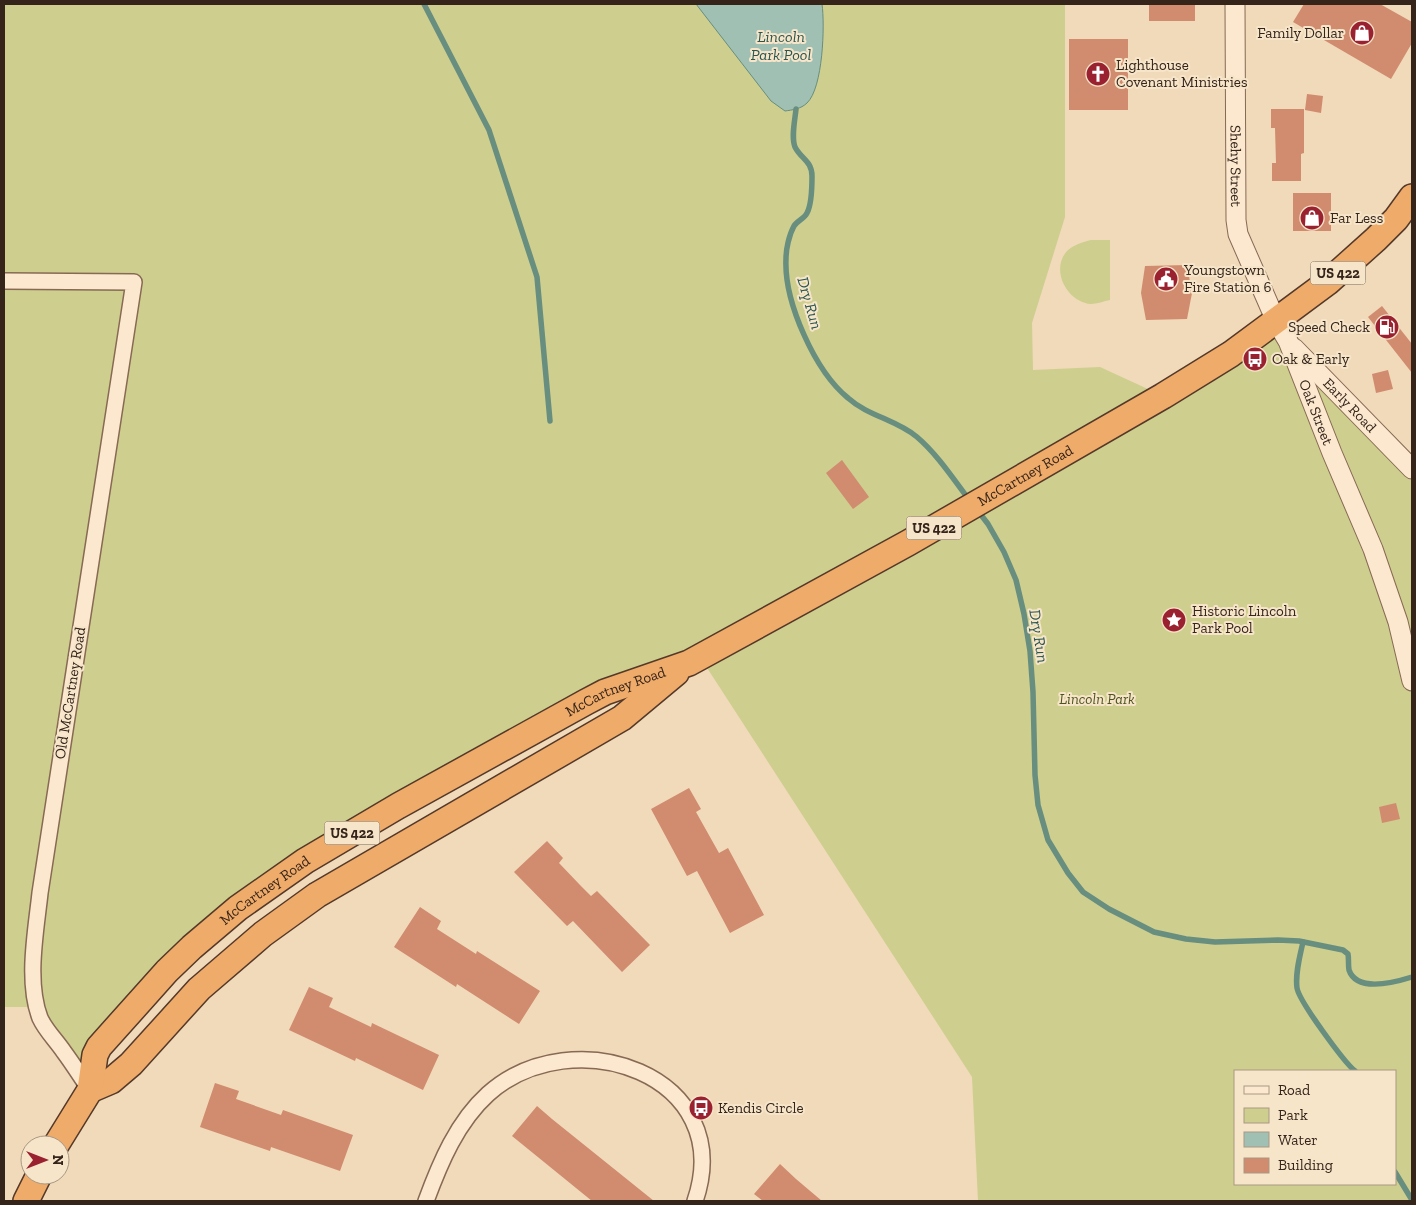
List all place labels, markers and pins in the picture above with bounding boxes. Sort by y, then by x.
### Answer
shop icon: Family Dollar [1349,20,1375,46]
place label: Family Dollar [1257,24,1344,42]
place label: Lighthouse Covenant Ministries [1116,56,1247,91]
church icon: Lighthouse Covenant Ministries [1085,61,1111,87]
shop icon: Far Less [1299,205,1325,231]
place label: Far Less [1330,209,1383,227]
place label: Youngstown Fire Station 6 [1183,261,1272,296]
public building icon: Youngstown Fire Station 6 [1153,266,1179,292]
fuel station icon: Speed Check [1374,314,1400,340]
place label: Speed Check [1288,318,1370,336]
bus stop icon: Oak & Early [1242,346,1268,372]
place label: Oak & Early [1272,350,1350,368]
place label: Historic Lincoln Park Pool [1192,602,1297,637]
place icon: Historic Lincoln Park Pool [1161,607,1187,633]
bus stop icon: Kendis Circle [688,1095,714,1121]
place label: Kendis Circle [718,1099,804,1117]

